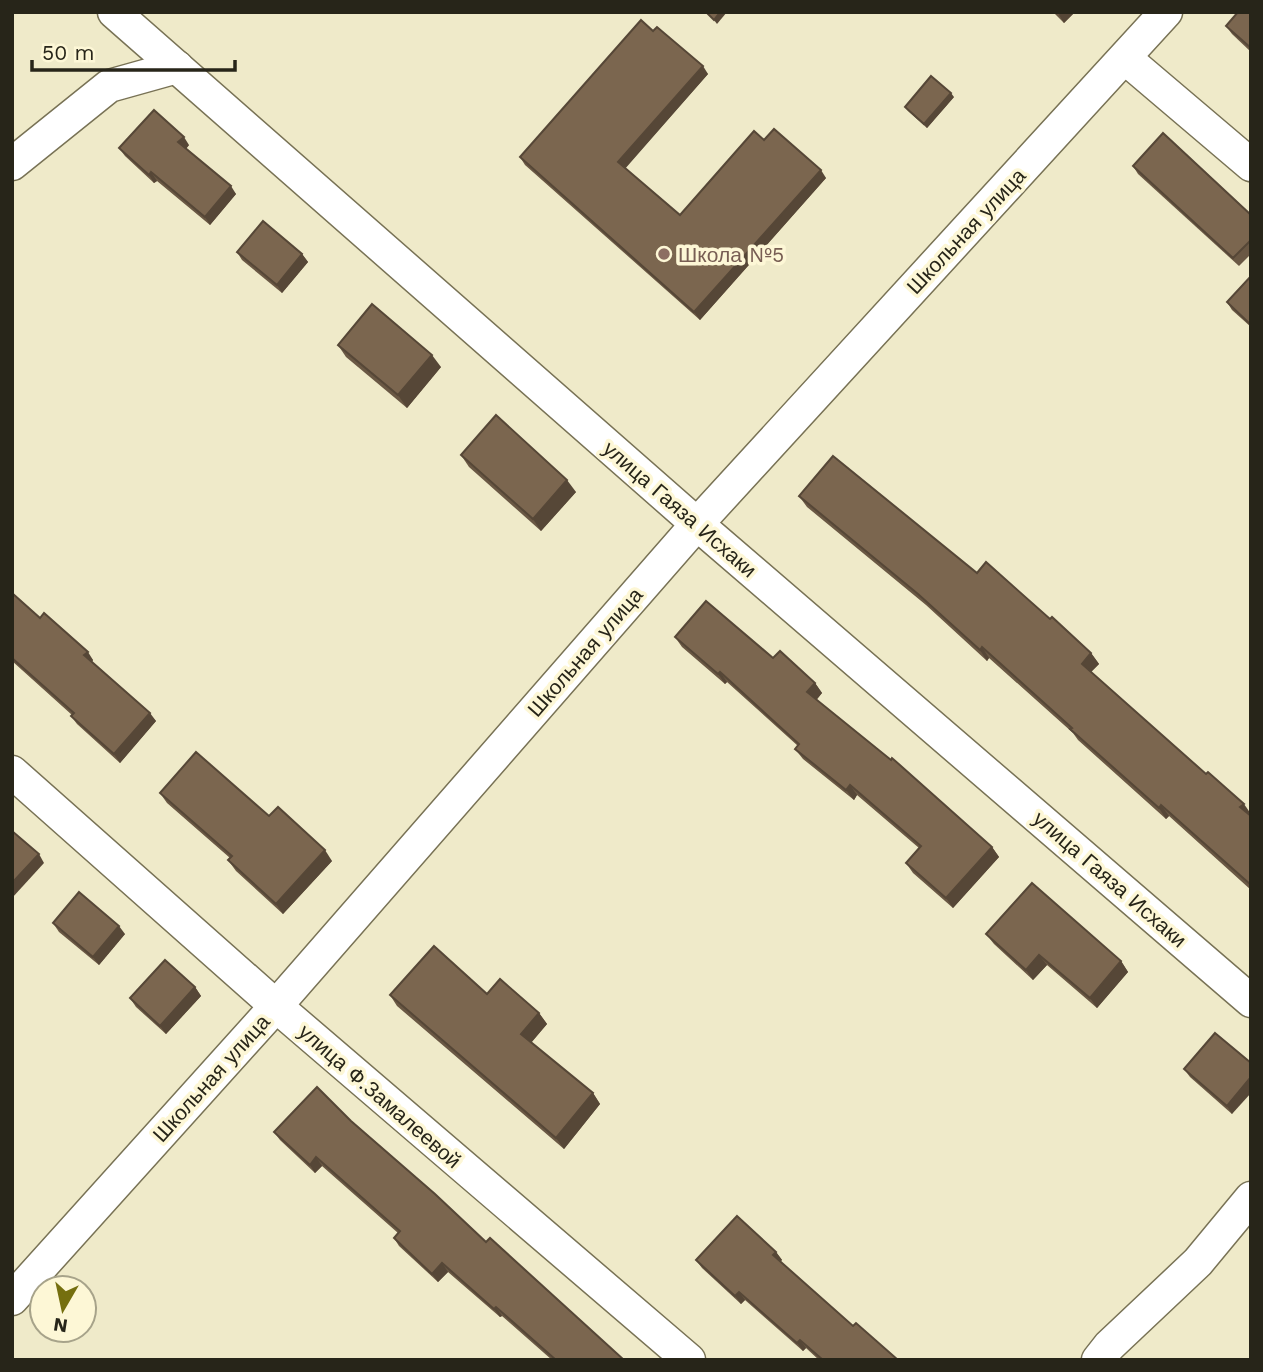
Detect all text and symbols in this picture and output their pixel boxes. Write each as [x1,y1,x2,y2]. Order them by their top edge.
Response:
scale bar [32,28,234,72]
text: 50 m [42,40,94,65]
street label: Школьная улица [901,163,1031,299]
place label: Школа №5 [678,242,784,267]
marker: Школа №5 [656,246,672,262]
street label: улица Гаяза Исхаки [598,436,762,582]
street label: Школьная улица [522,582,648,722]
street label: улица Гаяза Исхаки [1028,806,1192,952]
street label: Школьная улица [147,1009,275,1147]
street label: улица Ф.Замалеевой [294,1019,466,1173]
north arrow [28,1274,98,1344]
text: N [52,1313,69,1338]

